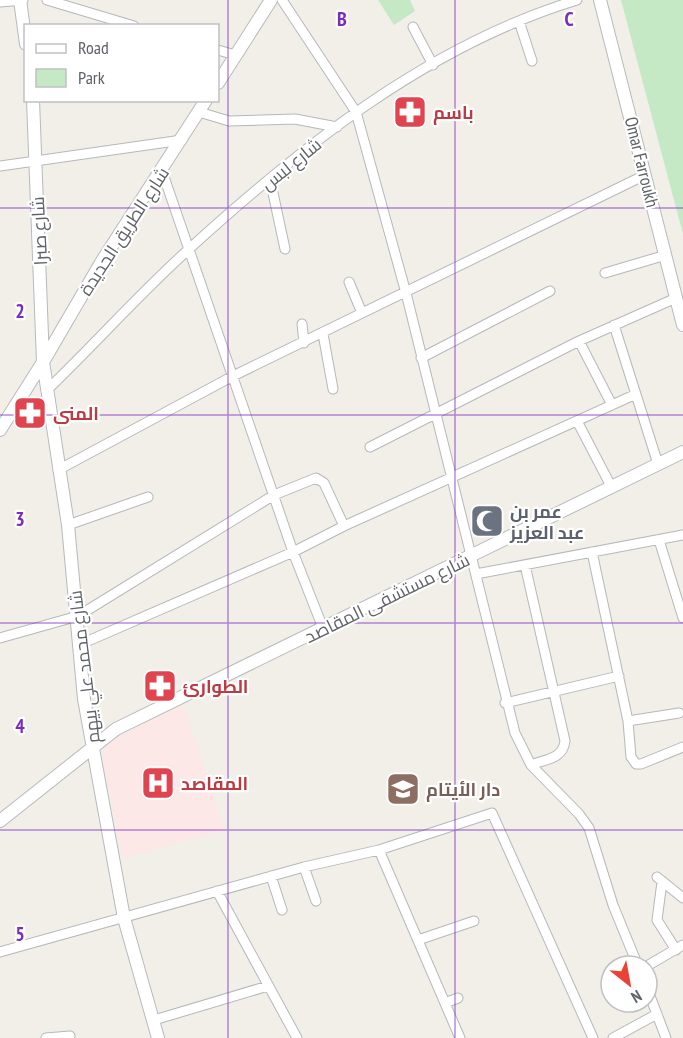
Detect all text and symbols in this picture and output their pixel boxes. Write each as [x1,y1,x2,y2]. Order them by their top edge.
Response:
text: B [337,6,347,32]
text: C [564,6,574,32]
legend [24,24,219,102]
text: Road [78,36,109,59]
text: Park [78,66,105,89]
pharmacy icon: باسم [392,94,428,130]
place label: باسم [433,101,474,125]
street label: Omar Farroukh [620,114,664,210]
street label: شارع لبس [256,133,327,196]
street label: شارع الطريق الجديدة [74,162,175,300]
street label: شارع صبرا [26,196,53,266]
text: 2 [15,298,25,324]
pharmacy icon: المنى [12,395,48,431]
place label: المنى [53,402,99,425]
place label: عمر بن عبد العزيز [509,500,584,544]
mosque icon: عمر بن عبد العزيز [469,503,505,539]
text: 3 [15,506,25,532]
street label: شارع مستشفى المقاصد [301,548,474,649]
street label: شارع محمد علي بيهم [63,589,108,745]
pharmacy icon: الطوارئ [142,668,178,704]
place label: الطوارئ [183,675,248,698]
text: 4 [15,713,25,739]
hospital icon: المقاصد [140,765,176,801]
school or university icon: دار الأيتام [385,771,421,807]
place label: المقاصد [181,772,248,795]
place label: دار الأيتام [426,778,500,802]
text: 5 [15,921,25,947]
north arrow [599,954,659,1014]
text: N [628,986,646,1008]

